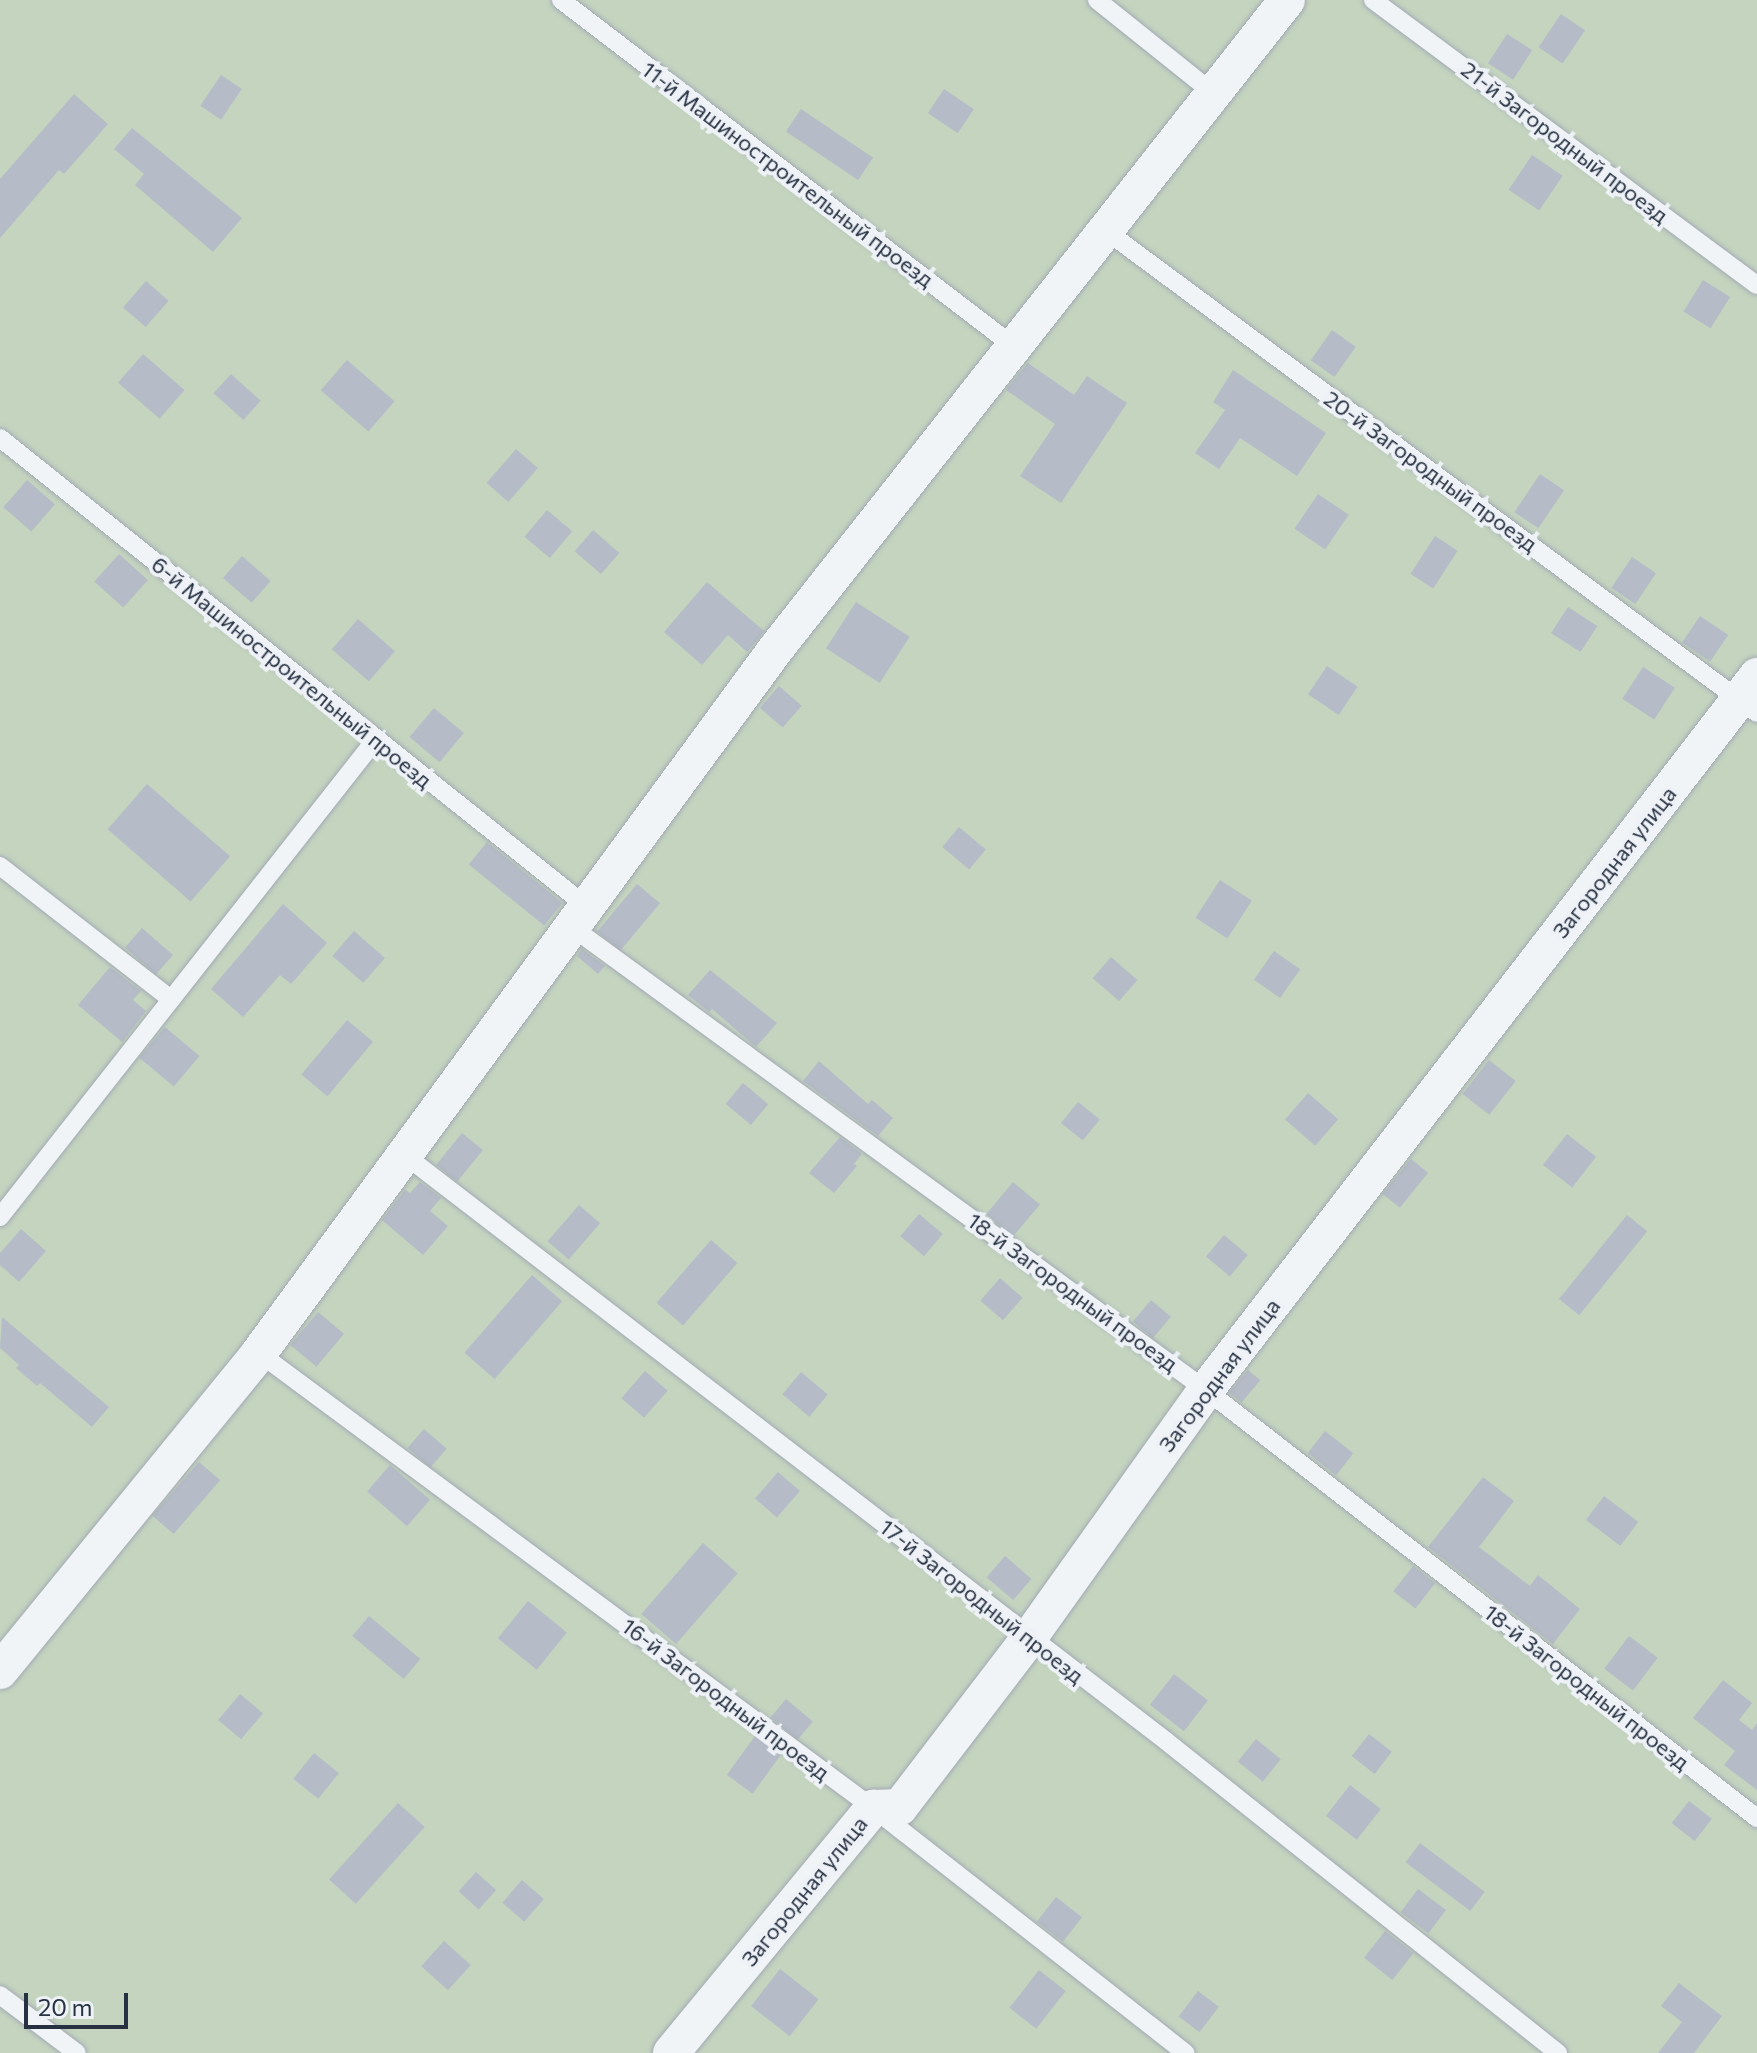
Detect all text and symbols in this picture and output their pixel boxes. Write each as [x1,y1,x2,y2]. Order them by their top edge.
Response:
street label: 11-й Машиностроительный проезд [637,56,939,292]
street label: 21-й Загородный проезд [1456,56,1674,228]
street label: 20-й Загородный проезд [1319,385,1543,557]
street label: 6-й Машиностроительный проезд [147,551,437,793]
street label: Загородная улица [1547,781,1681,943]
street label: 18-й Загородный проезд [963,1207,1183,1377]
street label: Загородная улица [1153,1293,1285,1457]
street label: 17-й Загородный проезд [875,1513,1089,1689]
street label: 18-й Загородный проезд [1479,1599,1695,1775]
street label: 16-й Загородный проезд [617,1612,835,1786]
street label: Загородная улица [735,1811,873,1971]
scale bar [28,1977,132,2027]
text: 20 m [38,1992,92,2021]

